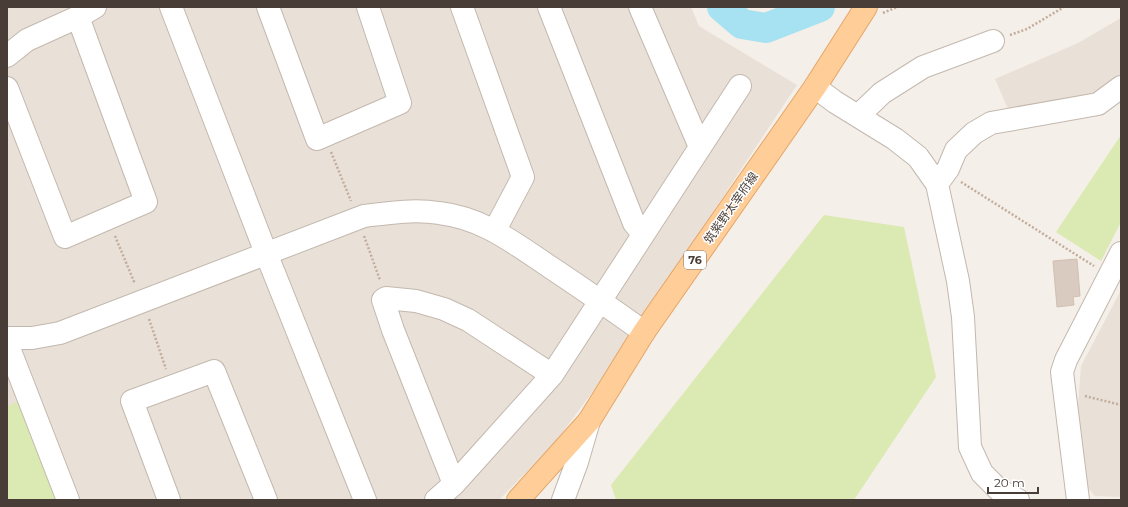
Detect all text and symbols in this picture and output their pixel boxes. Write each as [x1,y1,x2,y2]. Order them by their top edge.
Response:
street label: 筑紫野太宰府線 [700,169,761,246]
road number: 76 [684,251,706,269]
scale bar [988,469,1038,495]
text: 20 m [994,475,1025,490]

